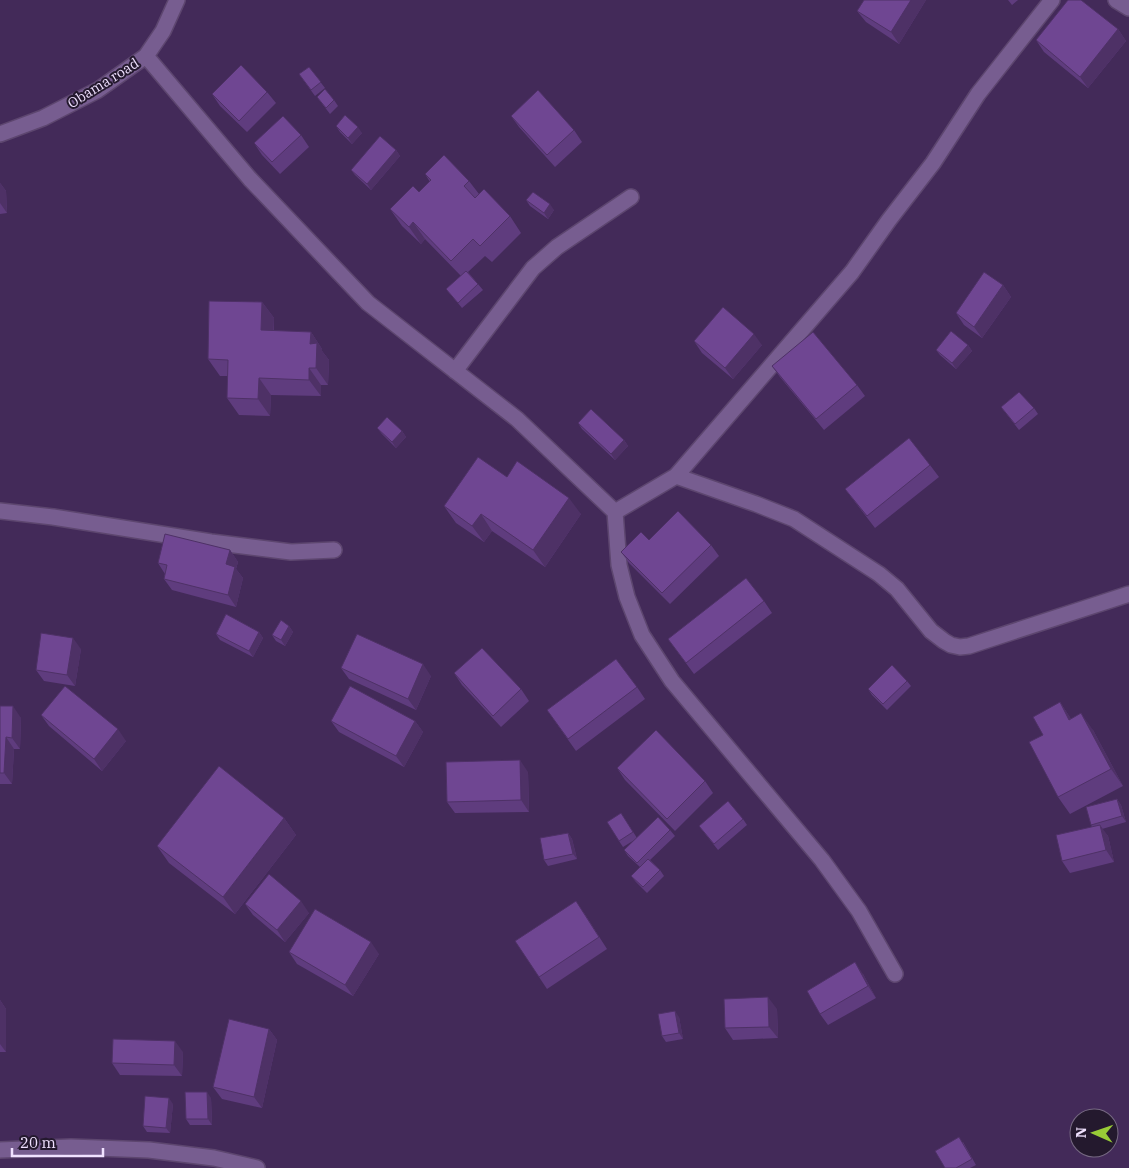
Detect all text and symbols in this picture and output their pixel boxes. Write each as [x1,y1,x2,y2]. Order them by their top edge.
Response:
street label: Obama road [64,54,142,112]
north arrow [1069,1108,1119,1158]
scale bar [12,1126,104,1158]
text: N [1072,1127,1090,1138]
text: 20 m [20,1133,56,1152]

